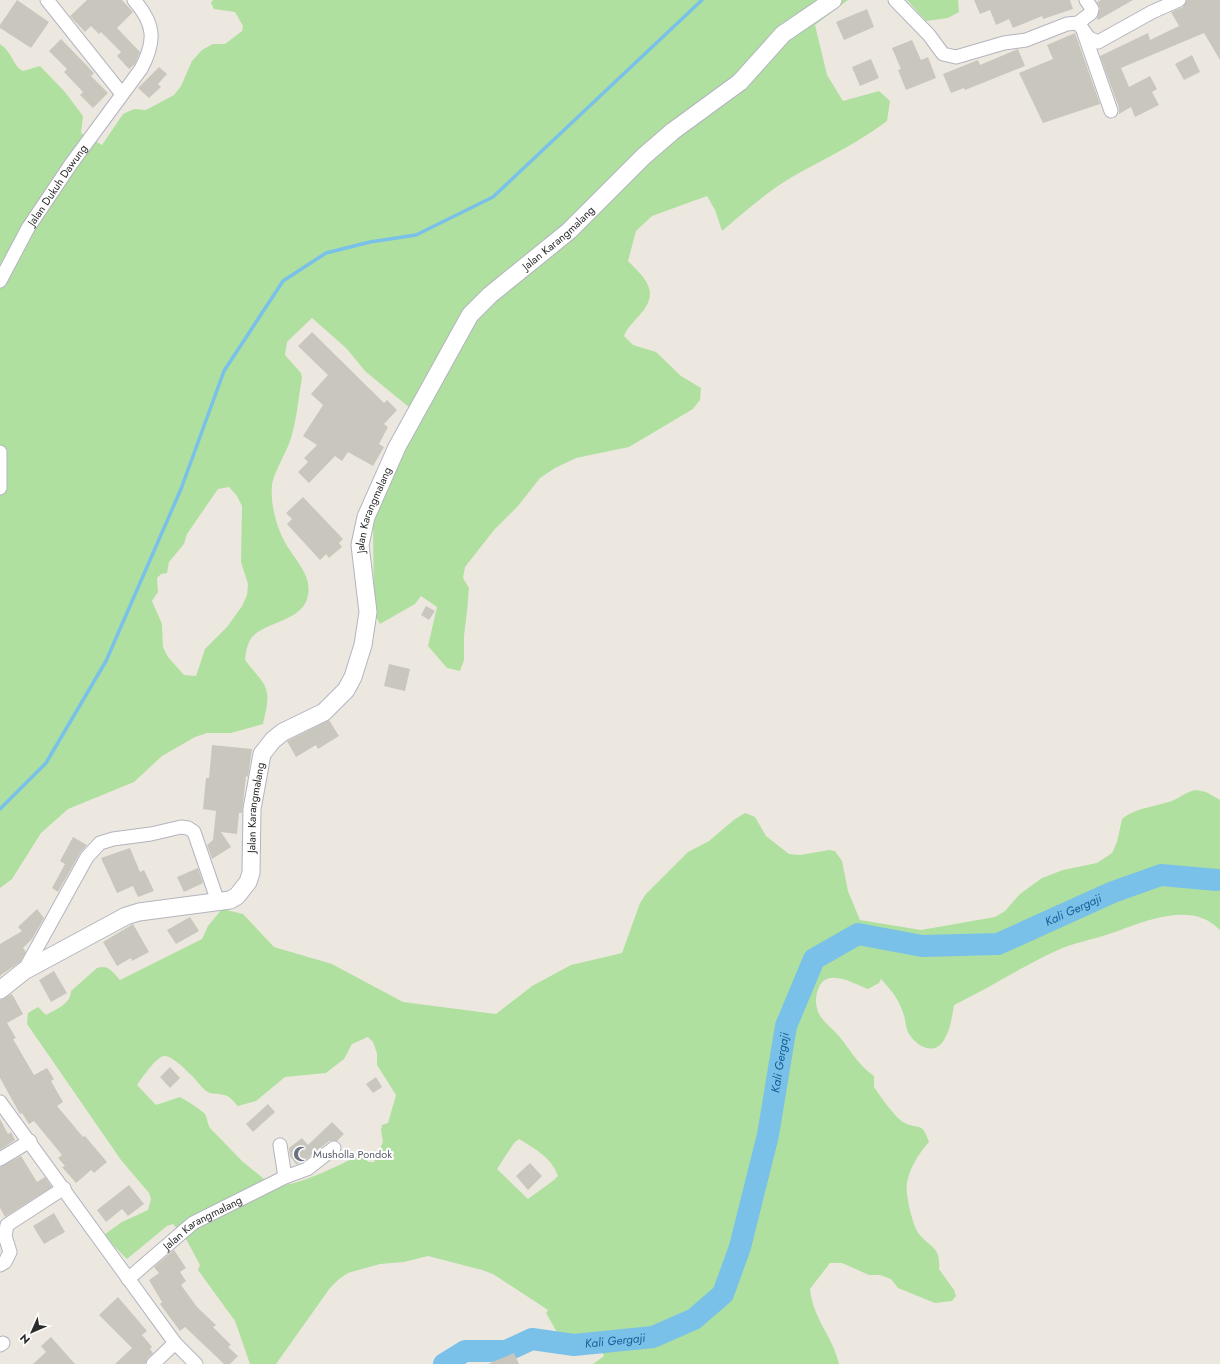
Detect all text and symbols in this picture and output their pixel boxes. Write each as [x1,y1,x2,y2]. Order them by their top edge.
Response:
street label: Jalan Dukuh Dawung [23,141,91,231]
street label: Jalan Karangmalang [517,202,598,275]
street label: Jalan Karangmalang [352,464,395,556]
street label: Jalan Karangmalang [243,761,268,855]
water label: Kali Gergaji [1042,889,1105,931]
water label: Kali Gergaji [766,1030,794,1094]
mosque icon: Musholla Pondok [292,1145,310,1163]
place label: Musholla Pondok [313,1146,392,1162]
street label: Jalan Karangmalang [158,1192,245,1255]
north arrow [12,1312,52,1352]
water label: Kali Gergaji [584,1329,647,1353]
text: N [16,1330,34,1348]

